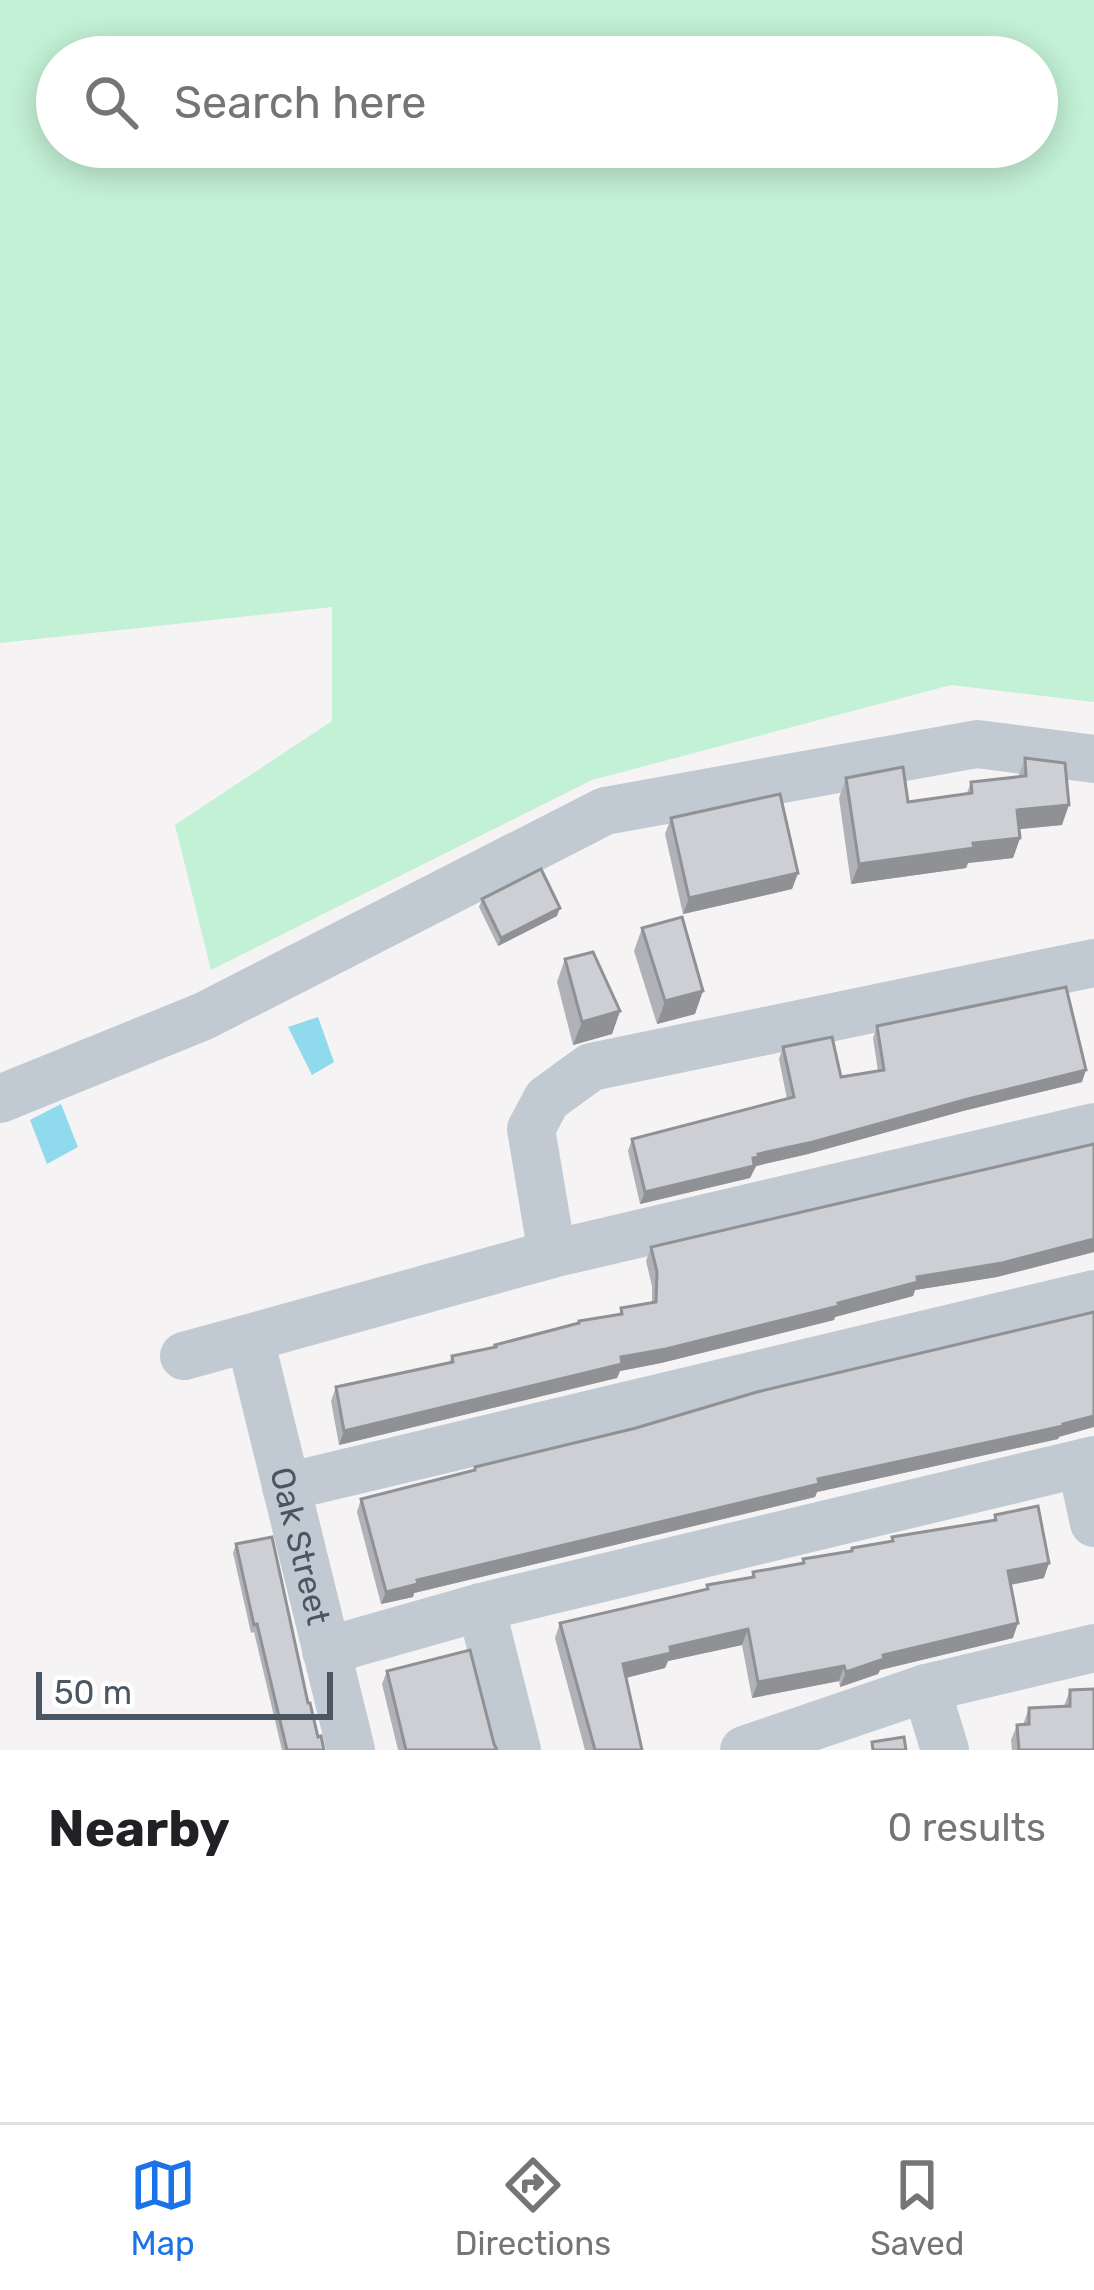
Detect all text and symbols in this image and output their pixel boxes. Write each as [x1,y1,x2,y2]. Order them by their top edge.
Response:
search box [36,36,1058,168]
icon: search [78,69,144,135]
text: Search here [174,76,426,129]
street label: Oak Street [263,1463,339,1629]
scale bar [36,1666,333,1719]
text: 50 m [54,1673,132,1712]
text: Nearby [48,1798,230,1859]
text: 0 results [887,1805,1046,1851]
tab: Map [130,2152,196,2263]
tab: Directions [455,2152,611,2263]
tab: Saved [870,2152,964,2263]

